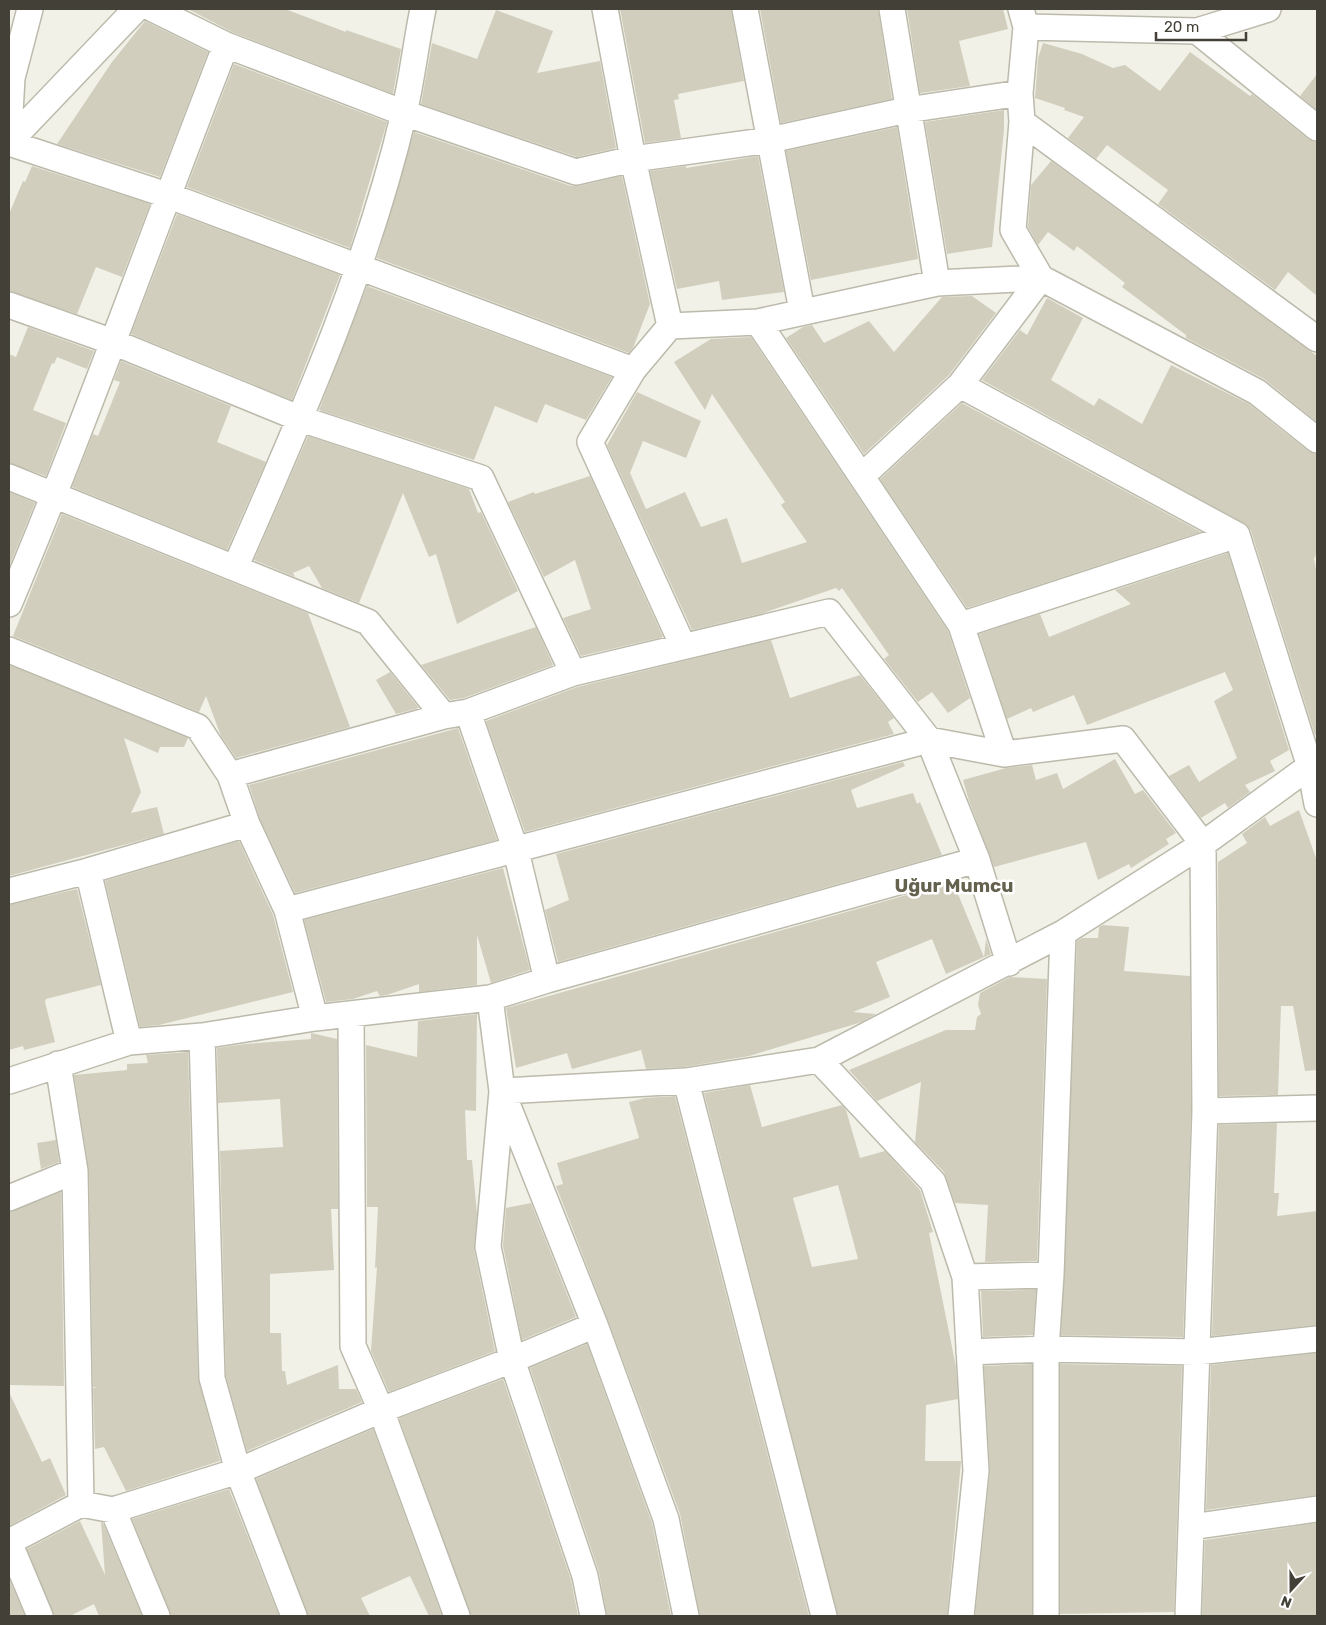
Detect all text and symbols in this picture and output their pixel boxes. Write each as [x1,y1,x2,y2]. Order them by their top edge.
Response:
scale bar [1156,10,1246,42]
text: 20 m [1164,18,1199,36]
district label: Uğur Mumcu [894,874,1014,897]
north arrow [1266,1565,1316,1615]
text: N [1279,1592,1294,1611]

